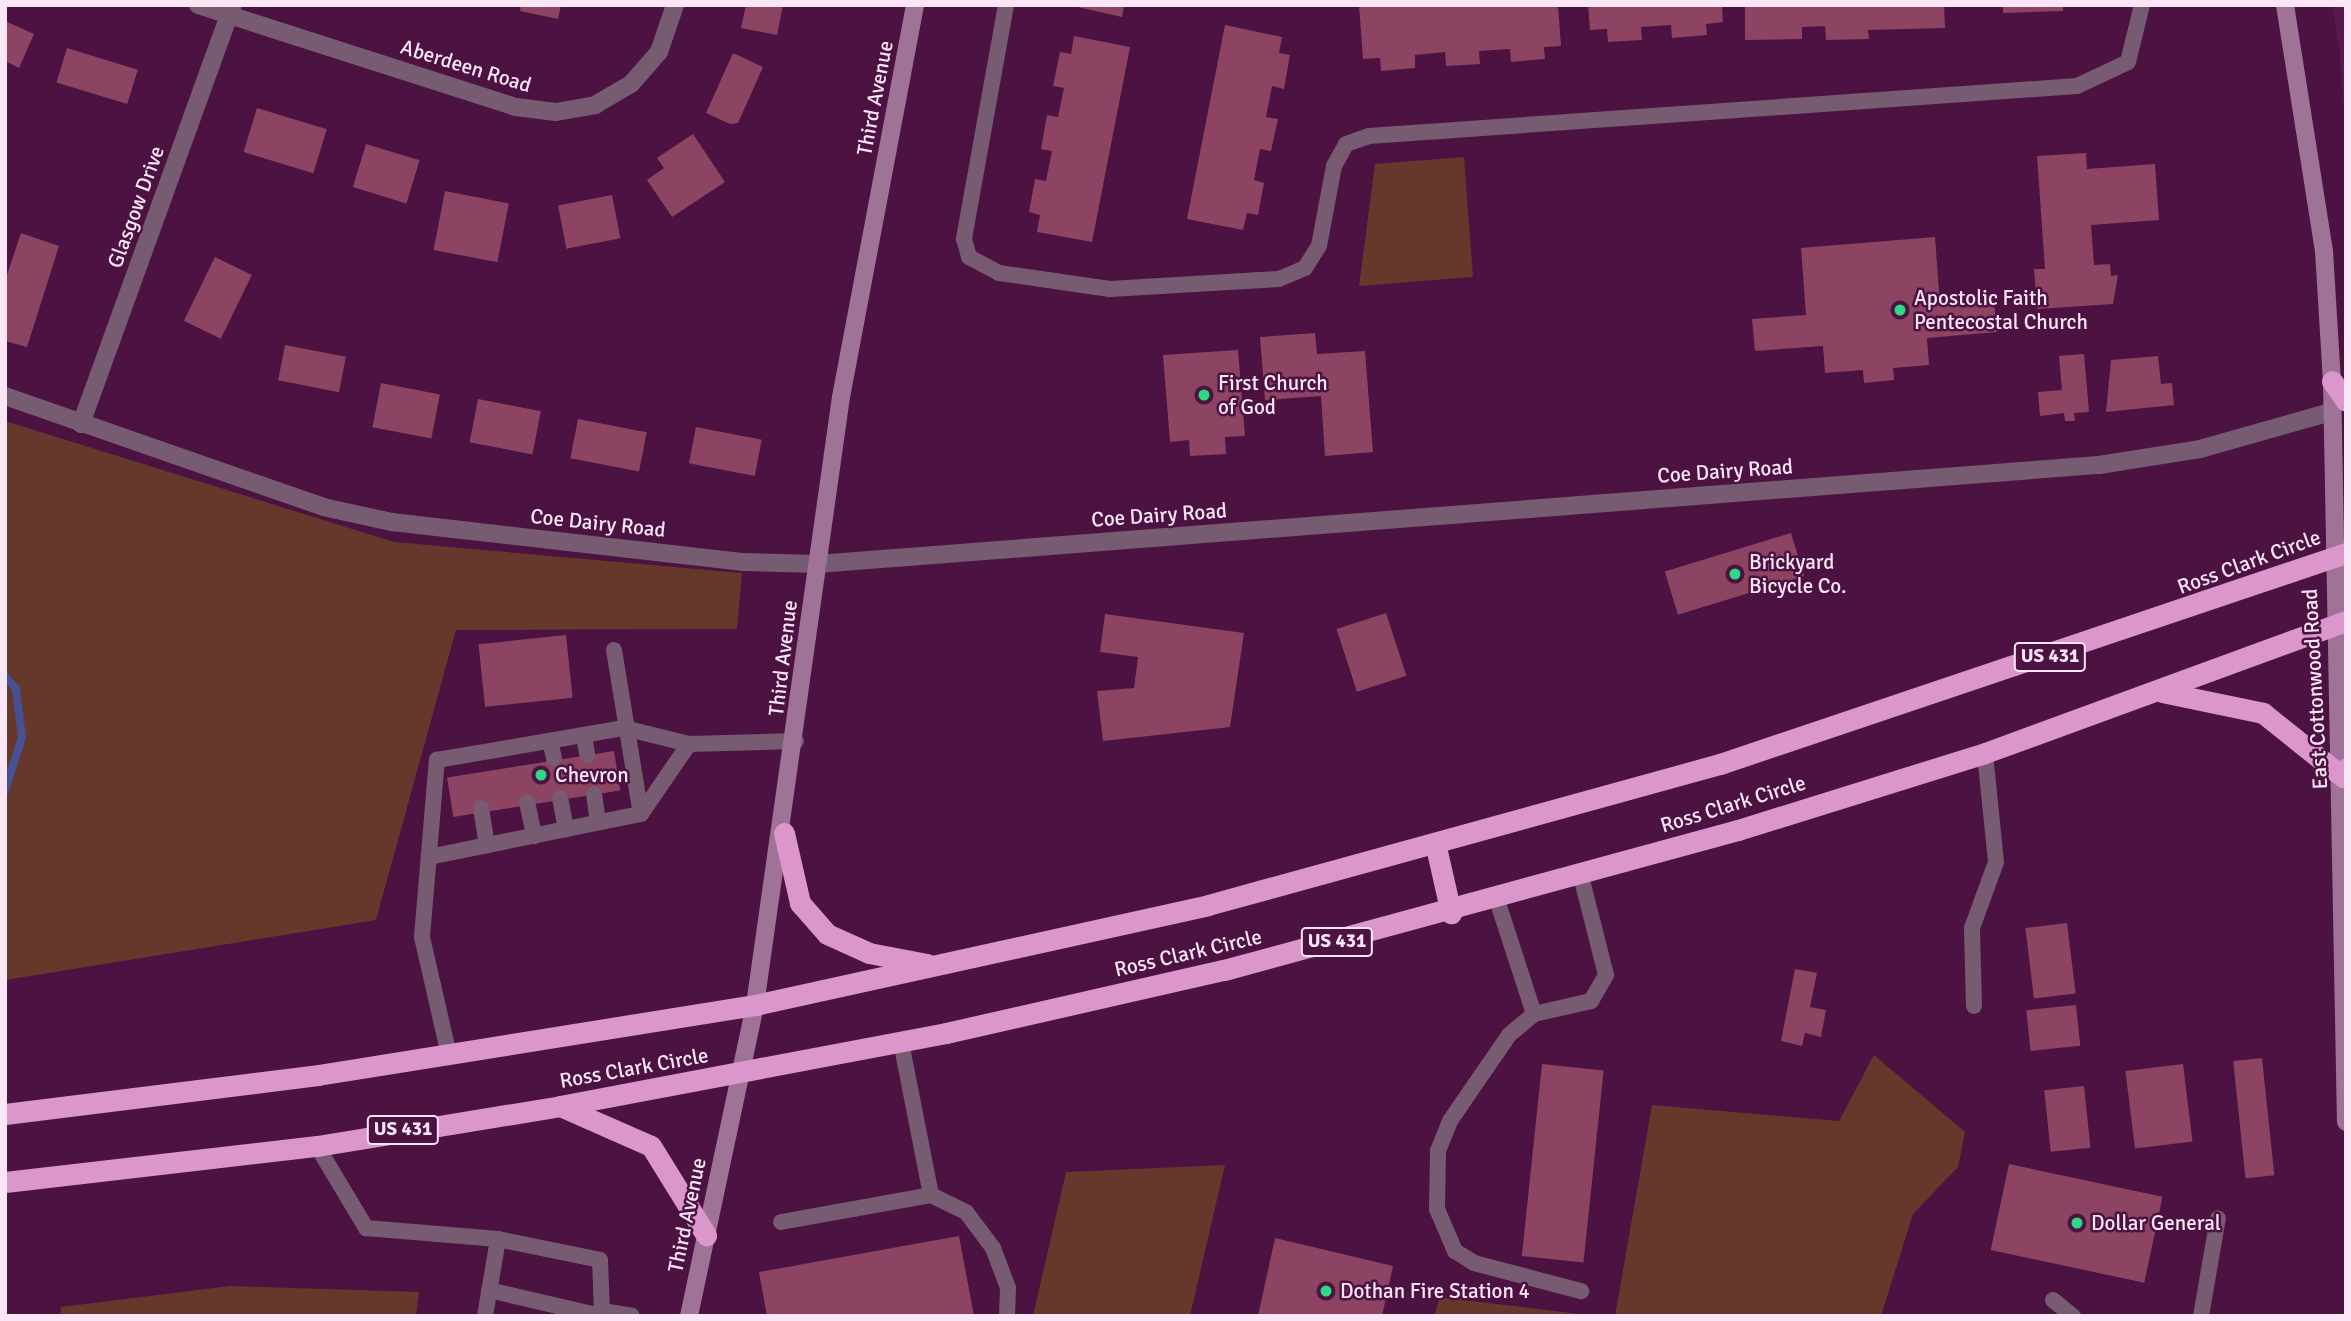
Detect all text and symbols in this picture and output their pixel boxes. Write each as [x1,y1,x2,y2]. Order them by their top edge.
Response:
street label: Aberdeen Road [398,34,534,98]
street label: Third Avenue [852,38,898,158]
street label: Glasgow Drive [102,143,170,271]
place label: Apostolic Faith Pentecostal Church [1914,285,2088,335]
marker: Apostolic Faith Pentecostal Church [1892,302,1908,318]
place label: First Church of God [1218,370,1328,420]
marker: First Church of God [1196,387,1212,403]
street label: Coe Dairy Road [1656,454,1794,488]
street label: Coe Dairy Road [1090,498,1228,532]
street label: Coe Dairy Road [529,503,667,543]
street label: Ross Clark Circle [2174,524,2324,600]
place label: Brickyard Bicycle Co. [1749,549,1847,599]
marker: Brickyard Bicycle Co. [1727,566,1743,582]
street label: East Cottonwood Road [2297,588,2333,790]
street label: Third Avenue [763,599,803,717]
road number: US 431 [2013,642,2087,672]
place label: Chevron [555,762,629,788]
marker: Chevron [533,767,549,783]
street label: Ross Clark Circle [1657,770,1809,838]
street label: Ross Clark Circle [1112,924,1264,982]
road number: US 431 [1300,926,1374,958]
street label: Ross Clark Circle [558,1043,710,1093]
road number: US 431 [366,1114,440,1146]
street label: Third Avenue [663,1155,711,1275]
place label: Dollar General [2091,1210,2221,1236]
marker: Dollar General [2069,1215,2085,1231]
place label: Dothan Fire Station 4 [1340,1278,1530,1304]
marker: Dothan Fire Station 4 [1318,1283,1334,1299]

